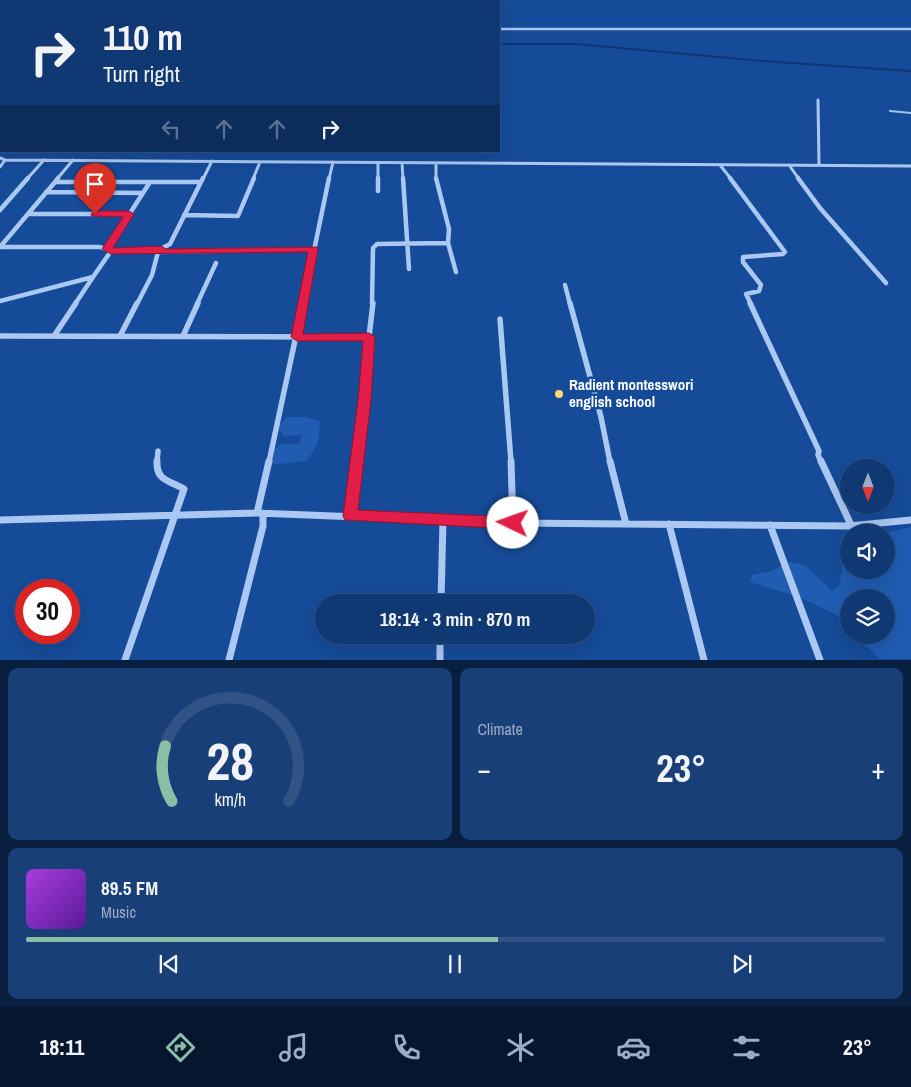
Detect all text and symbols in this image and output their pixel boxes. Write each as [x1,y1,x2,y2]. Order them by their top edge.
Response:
text: 110 m [103,14,183,61]
icon: right [20,20,85,85]
text: Turn right [103,59,180,89]
icon: left [157,115,185,143]
icon: ahead [210,115,238,143]
icon: ahead [263,115,291,143]
icon: right [316,115,344,143]
pin [74,163,116,214]
icon: arrive [81,170,109,198]
place label: Radient montesswori english school [569,374,693,412]
marker: Radient montesswori english school [553,388,565,400]
north arrow [840,459,895,514]
map controls [840,459,895,644]
position arrow [486,496,538,548]
button: sound [840,524,895,579]
speed limit sign: 30 [15,579,80,644]
button: layers [840,589,895,644]
text: 18:14 · 3 min · 870 m [380,606,530,632]
text: Climate [478,718,523,740]
text: 28 [206,726,253,796]
text: 23° [656,743,706,794]
text: − [478,750,491,788]
text: + [872,750,885,788]
text: km/h [214,788,246,812]
text: 89.5 FM [101,875,158,901]
text: Music [101,901,136,923]
icon: previous [155,950,183,978]
icon: pause [441,950,469,978]
icon: next [728,950,756,978]
icon: directions [163,1030,198,1065]
icon: music [276,1030,311,1065]
icon: phone [389,1030,424,1065]
icon: climate [503,1030,538,1065]
icon: car [616,1030,651,1065]
icon: filters [729,1030,764,1065]
text: 18:11 [39,1032,84,1062]
text: 23° [843,1032,872,1062]

